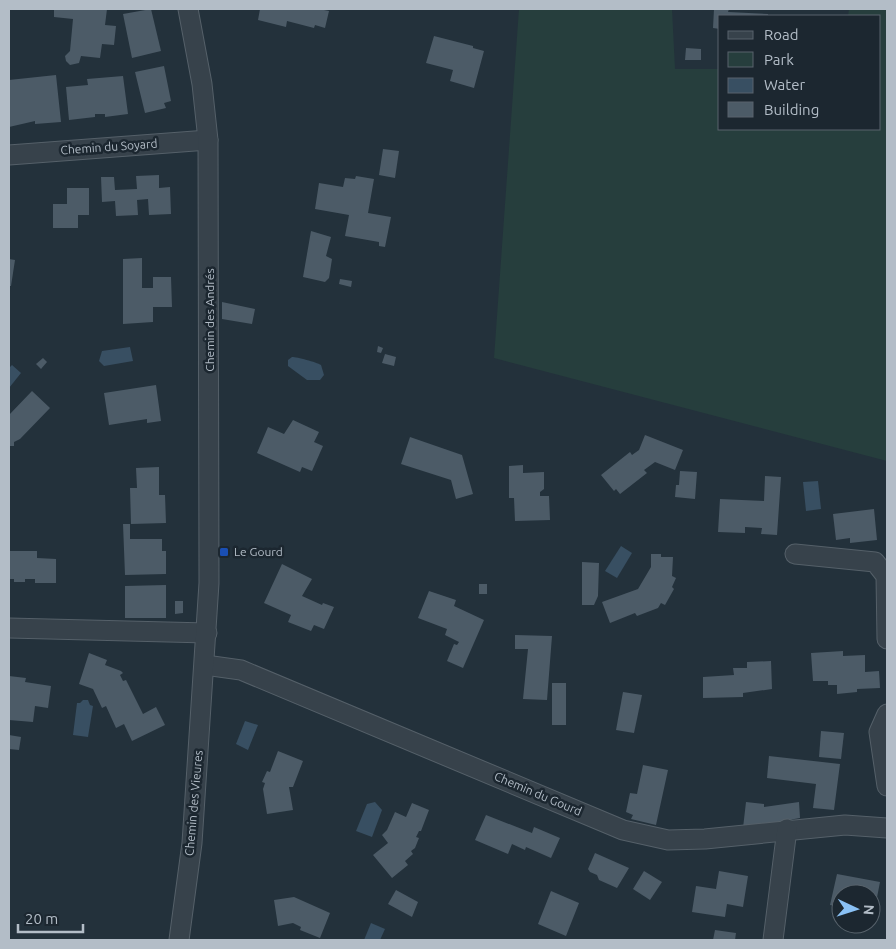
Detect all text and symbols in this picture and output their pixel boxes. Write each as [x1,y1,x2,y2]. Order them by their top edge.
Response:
legend [718,15,881,130]
text: Road [764,26,799,43]
text: Park [764,51,794,68]
text: Water [764,76,805,93]
text: Building [764,101,819,118]
street label: Chemin du Soyard [60,137,158,156]
street label: Chemin des Andrés [203,268,216,372]
place label: Le Gourd [234,545,283,558]
marker: Le Gourd [218,546,230,558]
street label: Chemin des Vieures [182,750,205,856]
street label: Chemin du Gourd [493,769,584,818]
north arrow [831,884,881,934]
scale bar [18,902,82,934]
text: N [861,904,877,916]
text: 20 m [25,910,58,927]

